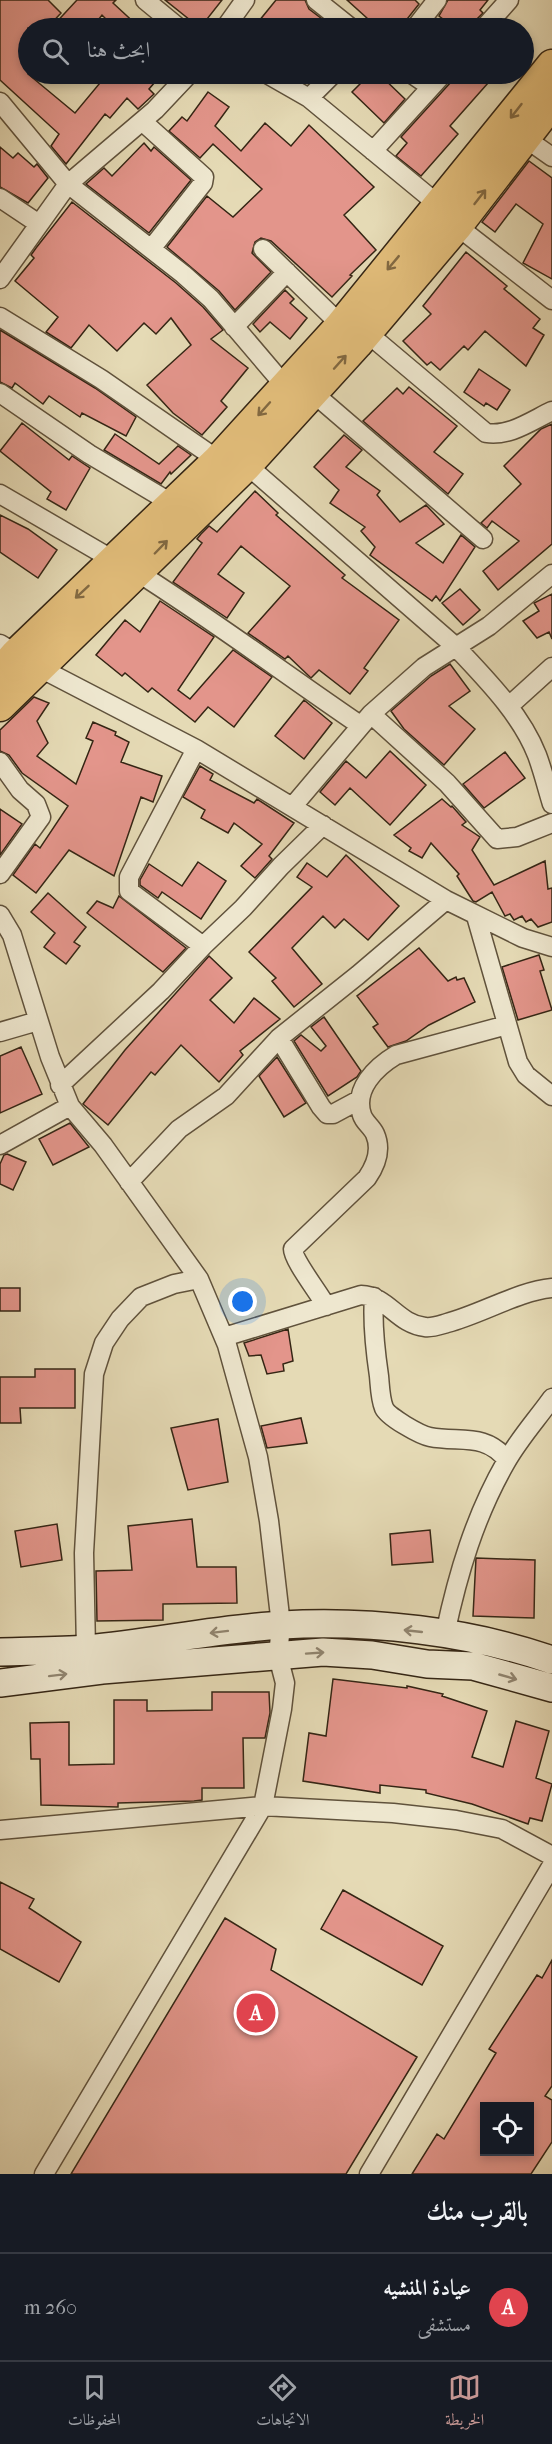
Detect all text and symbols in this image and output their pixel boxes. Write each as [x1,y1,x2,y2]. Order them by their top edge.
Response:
search box [18,18,534,84]
icon: search [39,35,72,68]
text: ابحث هنا [87,37,150,63]
one-way arrow [509,103,522,119]
one-way arrow [473,189,486,205]
one-way arrow [387,254,400,270]
one-way arrow [333,355,347,370]
one-way arrow [257,401,271,416]
one-way arrow [154,540,168,555]
one-way arrow [75,584,90,599]
your location [228,1287,257,1316]
one-way arrow [404,1625,423,1636]
one-way arrow [209,1627,229,1638]
one-way arrow [304,1647,324,1658]
one-way arrow [48,1669,67,1680]
one-way arrow [498,1672,517,1683]
pin: A [236,1990,276,2036]
map controls [480,2102,534,2156]
button: locate [480,2102,534,2156]
text: بالقرب منك [426,2196,528,2227]
text: عيادة المنشيه [383,2275,471,2301]
text: 260 m [24,2296,77,2319]
text: A [502,2296,515,2319]
text: مستشفى [418,2313,471,2336]
tab: المحفوظات [68,2371,121,2435]
tab: الاتجاهات [256,2371,310,2435]
tab: الخريطة [445,2371,484,2435]

